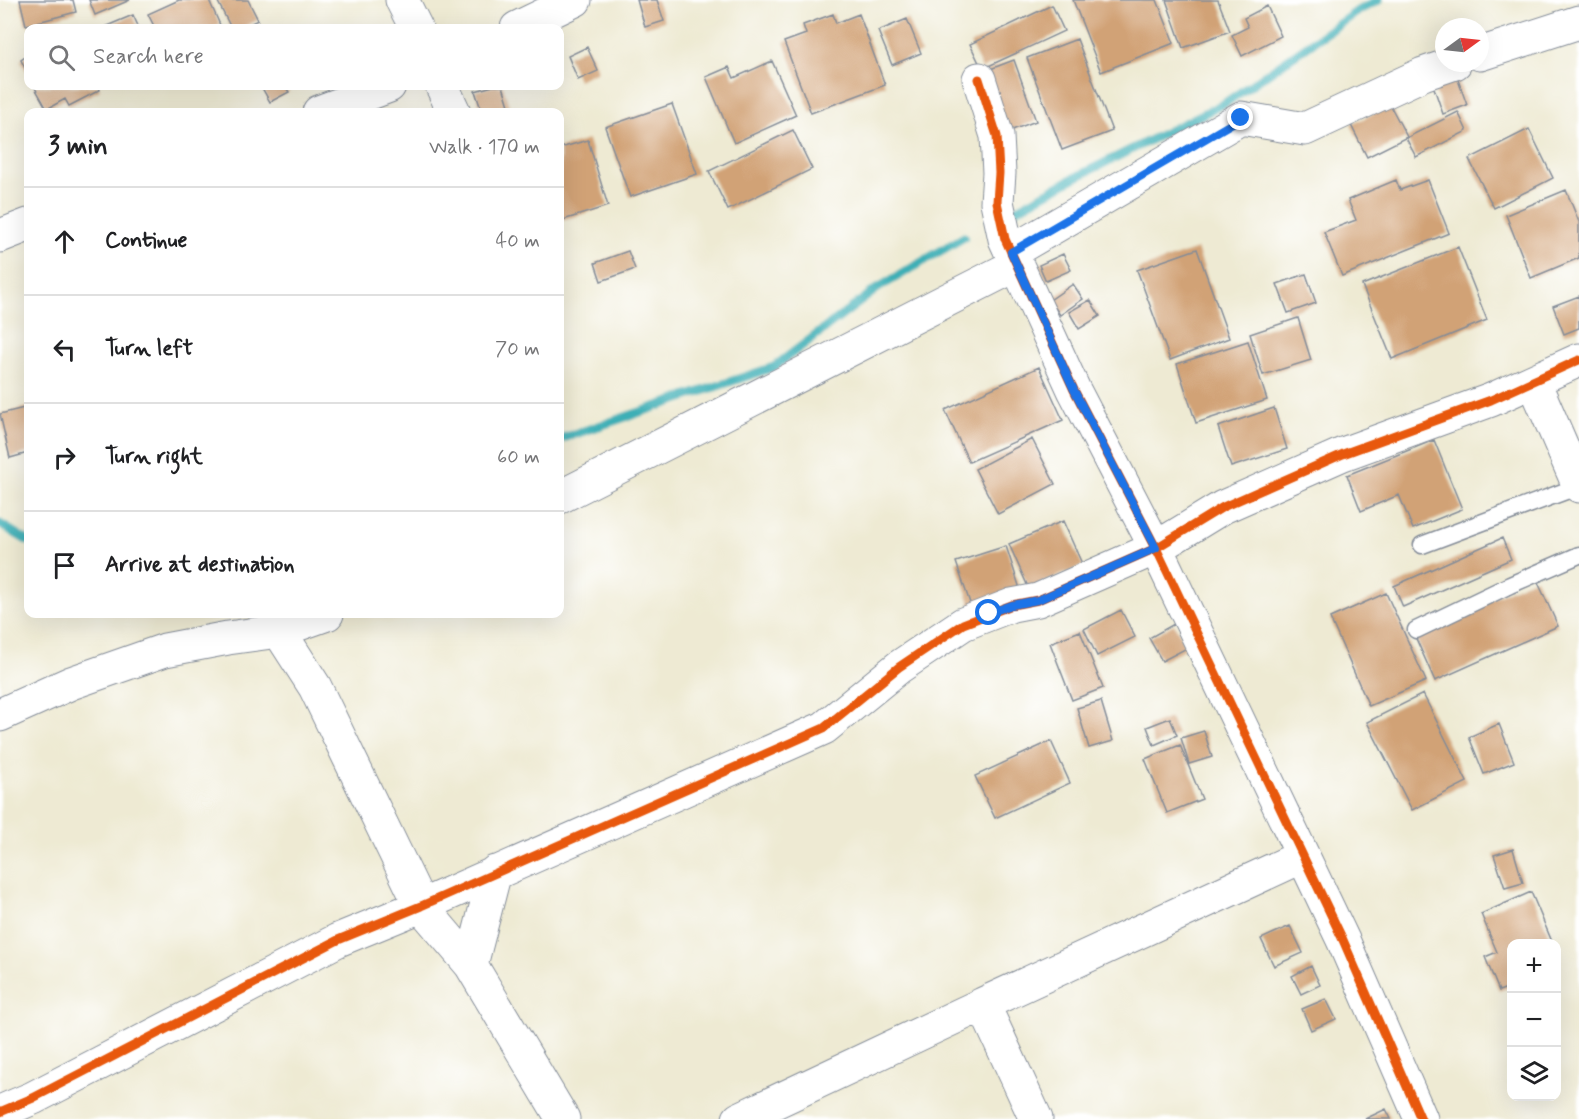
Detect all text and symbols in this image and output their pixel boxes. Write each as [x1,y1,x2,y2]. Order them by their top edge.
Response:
north arrow [1435,18,1489,72]
search box [24,24,564,90]
icon: search [45,41,78,74]
text: Search here [93,43,204,71]
route end [1227,104,1253,130]
text: 3 min [48,130,108,164]
text: Walk · 170 m [429,134,540,161]
icon: ahead [48,225,81,258]
text: Continue [105,227,187,255]
text: 40 m [496,228,540,255]
icon: left [48,333,81,366]
text: Turn left [105,335,193,363]
text: 70 m [495,336,540,363]
icon: right [48,441,81,474]
text: Turn right [105,443,203,471]
text: 60 m [497,444,540,471]
icon: arrive [48,549,81,582]
text: Arrive at destination [105,551,295,579]
route start [975,599,1001,625]
map controls [1507,939,1561,1101]
button: + [1507,939,1561,993]
button: − [1507,993,1561,1047]
button: layers [1507,1047,1561,1101]

